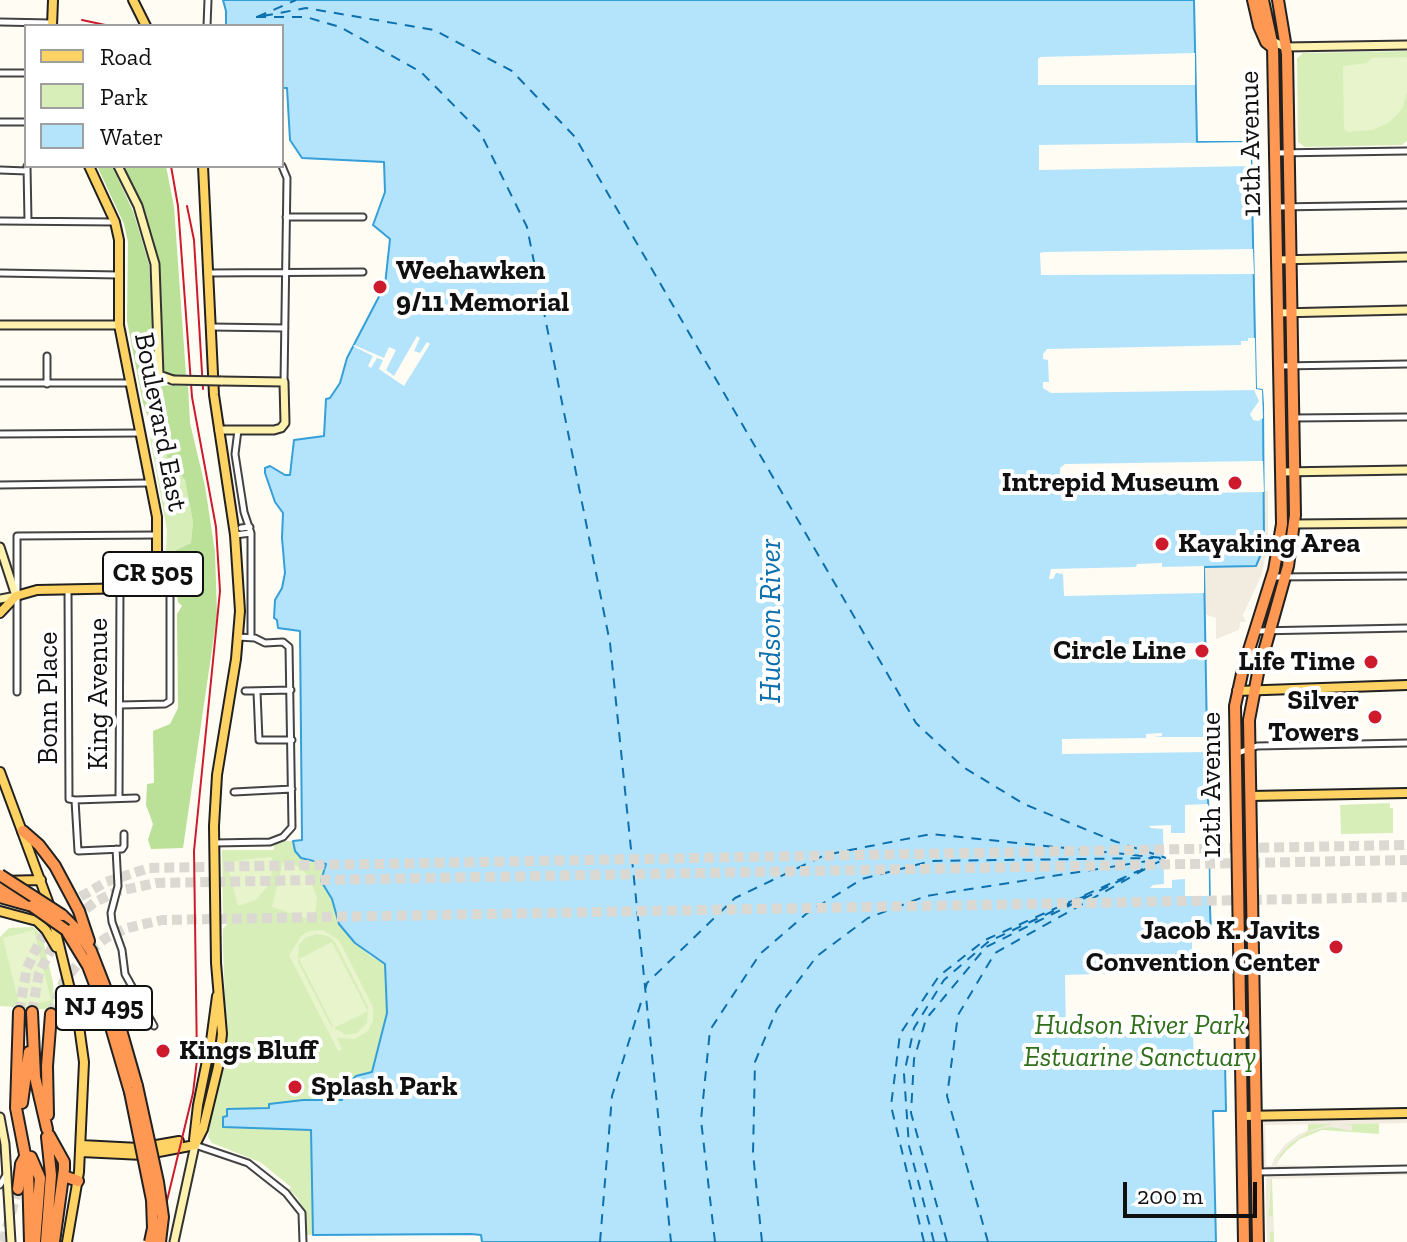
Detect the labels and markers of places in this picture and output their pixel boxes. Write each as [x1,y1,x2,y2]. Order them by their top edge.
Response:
place label: Weehawken 9/11 Memorial [396,254,569,320]
marker: Weehawken 9/11 Memorial [371,278,389,296]
place label: Intrepid Museum [1002,466,1219,500]
marker: Intrepid Museum [1226,474,1244,492]
place label: Kayaking Area [1178,527,1360,561]
marker: Kayaking Area [1153,535,1171,553]
place label: Circle Line [1053,634,1186,668]
marker: Circle Line [1193,642,1211,660]
place label: Life Time [1238,645,1355,679]
marker: Life Time [1362,653,1380,671]
place label: Silver Towers [1268,684,1359,750]
marker: Silver Towers [1366,708,1384,726]
place label: Jacob K. Javits Convention Center [1086,914,1320,980]
marker: Jacob K. Javits Convention Center [1327,938,1345,956]
place label: Kings Bluff [179,1034,317,1068]
marker: Kings Bluff [154,1042,172,1060]
place label: Splash Park [311,1070,457,1104]
marker: Splash Park [286,1078,304,1096]

